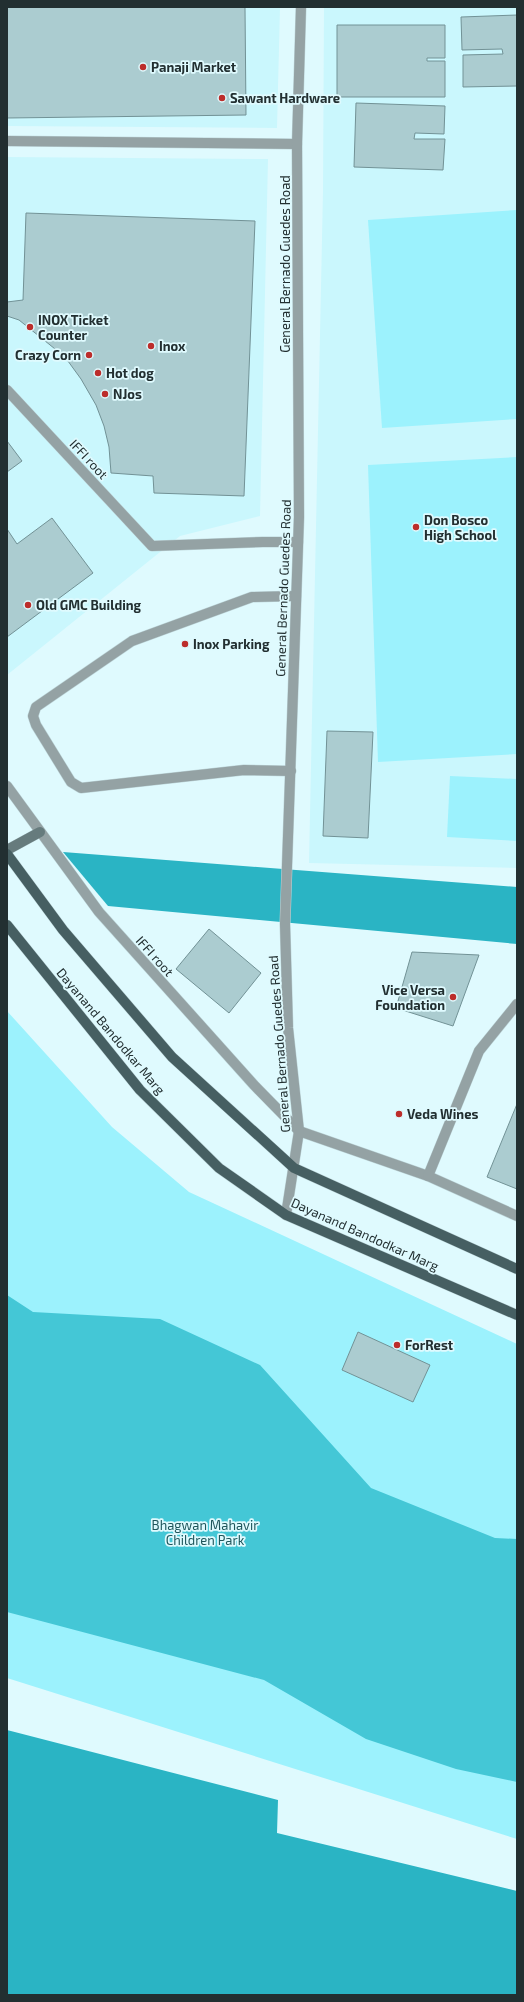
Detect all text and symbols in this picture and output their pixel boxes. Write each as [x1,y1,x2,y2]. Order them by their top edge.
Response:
place label: Panaji Market [151,59,237,75]
marker: Panaji Market [138,62,148,72]
place label: Sawant Hardware [230,90,340,106]
marker: Sawant Hardware [217,93,227,103]
street label: General Bernado Guedes Road [277,175,293,353]
place label: INOX Ticket Counter [38,312,109,343]
marker: INOX Ticket Counter [25,322,35,332]
place label: Inox [159,338,186,354]
marker: Inox [146,341,156,351]
place label: Crazy Corn [15,347,81,363]
marker: Crazy Corn [84,350,94,360]
place label: Hot dog [106,365,154,381]
marker: Hot dog [93,368,103,378]
place label: NJos [113,386,142,402]
marker: NJos [100,389,110,399]
street label: IFFI root [67,436,111,482]
street label: General Bernado Guedes Road [272,499,294,677]
place label: Don Bosco High School [424,512,497,543]
marker: Don Bosco High School [411,522,421,532]
place label: Old GMC Building [36,597,142,613]
marker: Old GMC Building [23,600,33,610]
place label: Inox Parking [193,636,270,652]
marker: Inox Parking [180,639,190,649]
street label: IFFI root [133,933,177,979]
street label: General Bernado Guedes Road [265,955,293,1133]
street label: Dayanand Bandodkar Marg [53,965,169,1097]
place label: Vice Versa Foundation [375,982,445,1013]
marker: Vice Versa Foundation [448,992,458,1002]
place label: Veda Wines [407,1106,478,1122]
marker: Veda Wines [394,1109,404,1119]
street label: Dayanand Bandodkar Marg [289,1194,441,1274]
place label: ForRest [405,1337,454,1353]
marker: ForRest [392,1340,402,1350]
park label: Bhagwan Mahavir Children Park [152,1517,258,1548]

